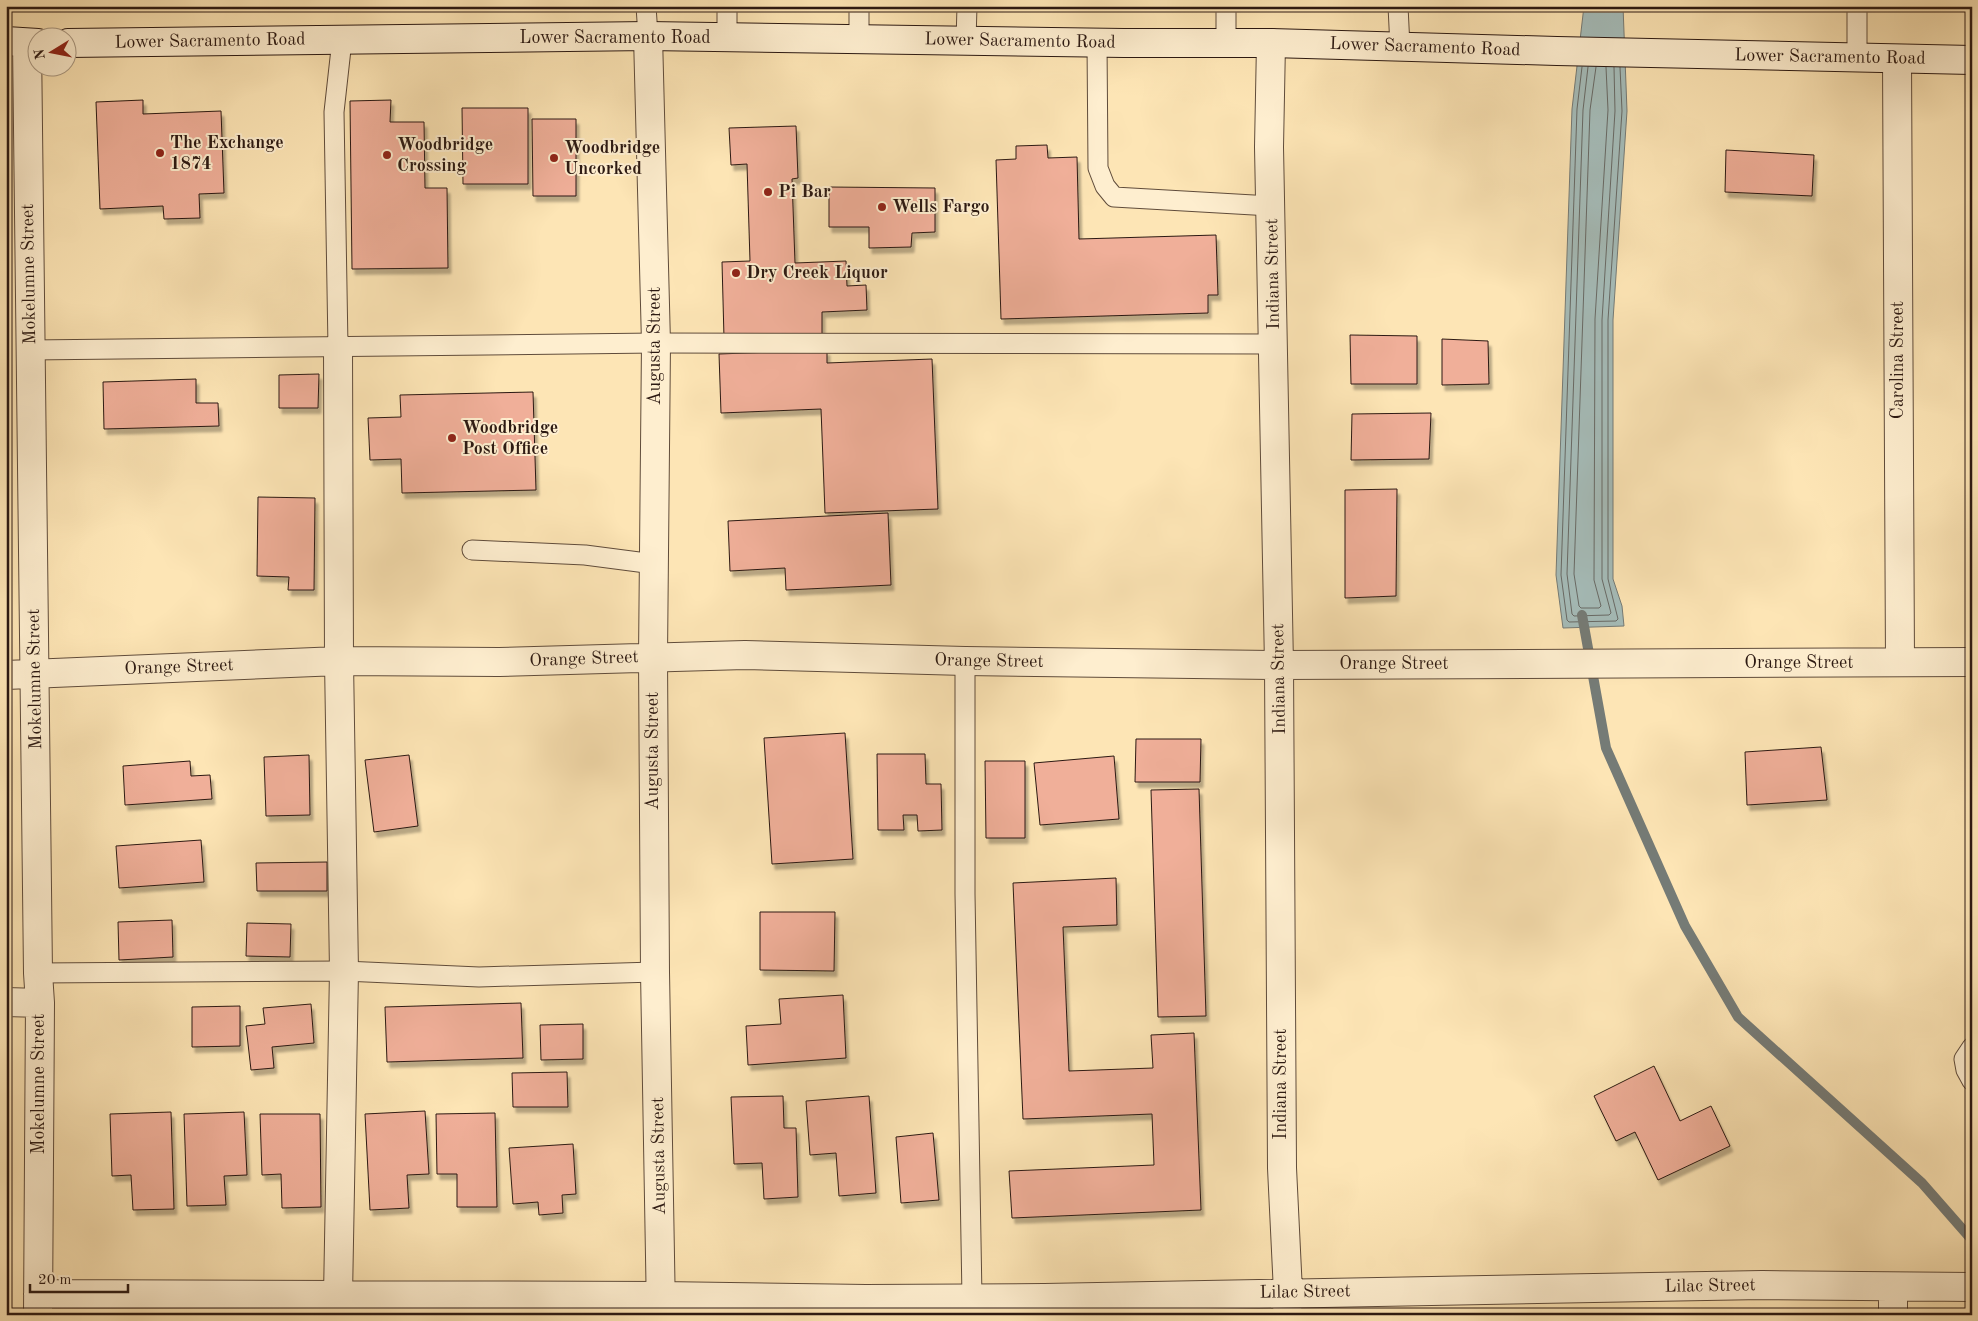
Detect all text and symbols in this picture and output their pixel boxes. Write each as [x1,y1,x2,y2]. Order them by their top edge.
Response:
north arrow [28,28,78,78]
street label: Lower Sacramento Road [519,29,711,47]
street label: Lower Sacramento Road [114,30,306,52]
street label: Lower Sacramento Road [924,30,1116,52]
street label: Lower Sacramento Road [1329,35,1521,59]
street label: Lower Sacramento Road [1734,46,1926,68]
text: N [32,47,48,61]
place label: The Exchange 1874 [170,134,284,173]
place label: Woodbridge Crossing [397,136,493,175]
place label: Woodbridge Uncorked [564,139,660,178]
marker: The Exchange 1874 [154,147,166,159]
marker: Woodbridge Crossing [381,149,393,161]
marker: Woodbridge Uncorked [548,152,560,164]
place label: Pi Bar [778,183,831,201]
marker: Pi Bar [762,186,774,198]
place label: Wells Fargo [892,198,990,216]
marker: Wells Fargo [876,201,888,213]
street label: Mokelumne Street [19,203,39,345]
street label: Indiana Street [1263,218,1283,330]
place label: Dry Creek Liquor [746,264,888,282]
marker: Dry Creek Liquor [730,267,742,279]
street label: Augusta Street [646,287,664,405]
street label: Carolina Street [1889,301,1907,419]
place label: Woodbridge Post Office [462,419,558,458]
marker: Woodbridge Post Office [446,432,458,444]
street label: Mokelumne Street [25,608,45,750]
street label: Indiana Street [1269,623,1289,735]
street label: Orange Street [529,648,639,670]
street label: Orange Street [934,651,1044,671]
street label: Orange Street [1744,654,1854,672]
street label: Orange Street [1339,655,1449,673]
street label: Orange Street [124,656,234,678]
street label: Augusta Street [644,692,662,810]
street label: Mokelumne Street [30,1013,48,1155]
street label: Indiana Street [1272,1028,1290,1140]
street label: Augusta Street [649,1097,669,1215]
scale bar [30,1261,128,1293]
text: 20 m [38,1273,72,1288]
street label: Lilac Street [1664,1276,1756,1296]
street label: Lilac Street [1259,1282,1351,1302]

